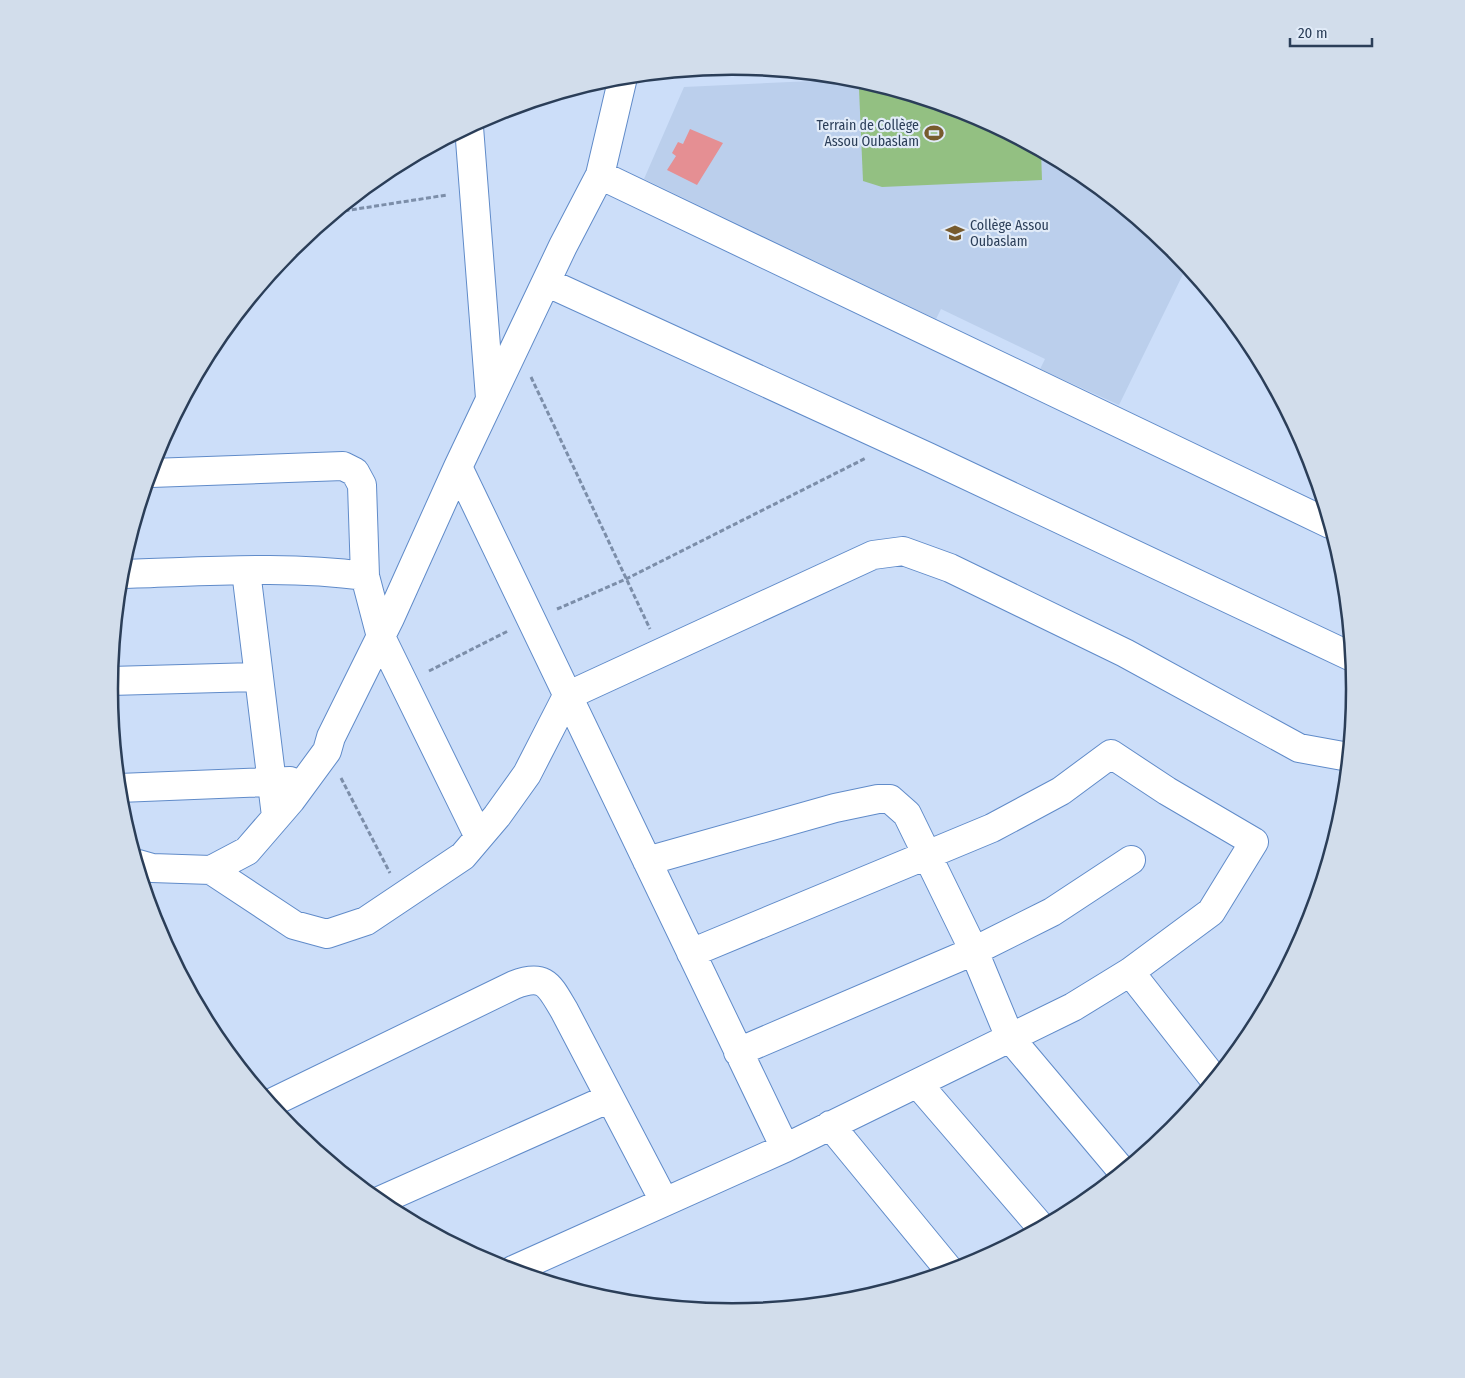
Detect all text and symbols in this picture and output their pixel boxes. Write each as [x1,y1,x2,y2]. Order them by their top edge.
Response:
scale bar [1290,15,1372,47]
text: 20 m [1298,24,1328,42]
place label: Terrain de Collège Assou Oubaslam [817,117,919,150]
sports icon: Terrain de Collège Assou Oubaslam [923,122,945,144]
place label: Collège Assou Oubaslam [970,217,1049,250]
school or university icon: Collège Assou Oubaslam [944,222,966,244]

